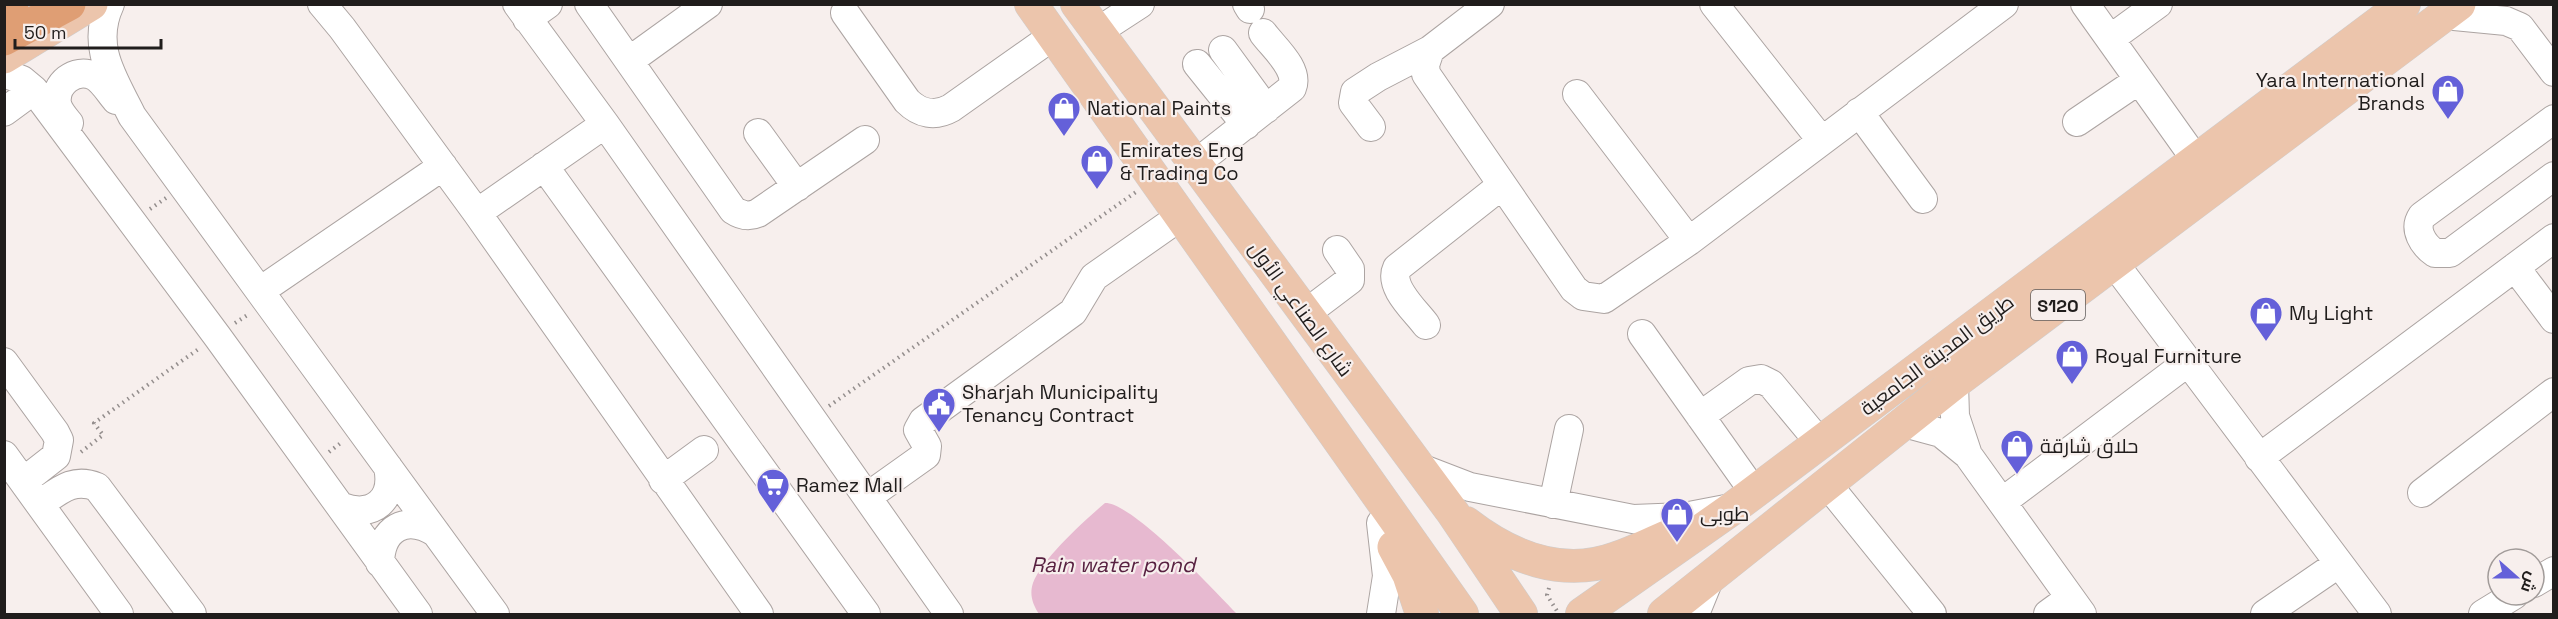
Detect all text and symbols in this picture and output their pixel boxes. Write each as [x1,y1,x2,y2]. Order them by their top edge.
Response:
scale bar [15,12,160,50]
text: 50 m [24,21,66,44]
place label: Yara International Brands [2256,67,2425,116]
shop icon: Yara International Brands [2430,73,2466,120]
shop icon: National Paints [1046,90,1082,137]
place label: National Paints [1087,95,1231,121]
place label: Emirates Eng & Trading Co [1120,137,1244,186]
shop icon: Emirates Eng & Trading Co [1079,143,1115,190]
street label: شارع الصناعي الأول [1241,236,1359,383]
street label: طريق المدينة الجامعية [1855,289,2019,421]
road number: S120 [2031,290,2085,320]
shop icon: My Light [2248,295,2284,342]
place label: My Light [2289,300,2374,326]
shop icon: Royal Furniture [2054,338,2090,385]
place label: Royal Furniture [2095,343,2242,369]
place label: Sharjah Municipality Tenancy Contract [962,379,1159,428]
public building icon: Sharjah Municipality Tenancy Contract [921,386,957,433]
shop icon: حلاق شارقة [1999,428,2035,475]
place label: حلاق شارقة [2040,433,2138,459]
supermarket icon: Ramez Mall [755,467,791,514]
place label: Ramez Mall [796,472,903,498]
shop icon: طوبى [1659,496,1695,543]
place label: طوبى [1700,501,1749,527]
north arrow [2486,547,2546,607]
water label: Rain water pond [1031,551,1198,578]
text: ش [2516,569,2543,596]

